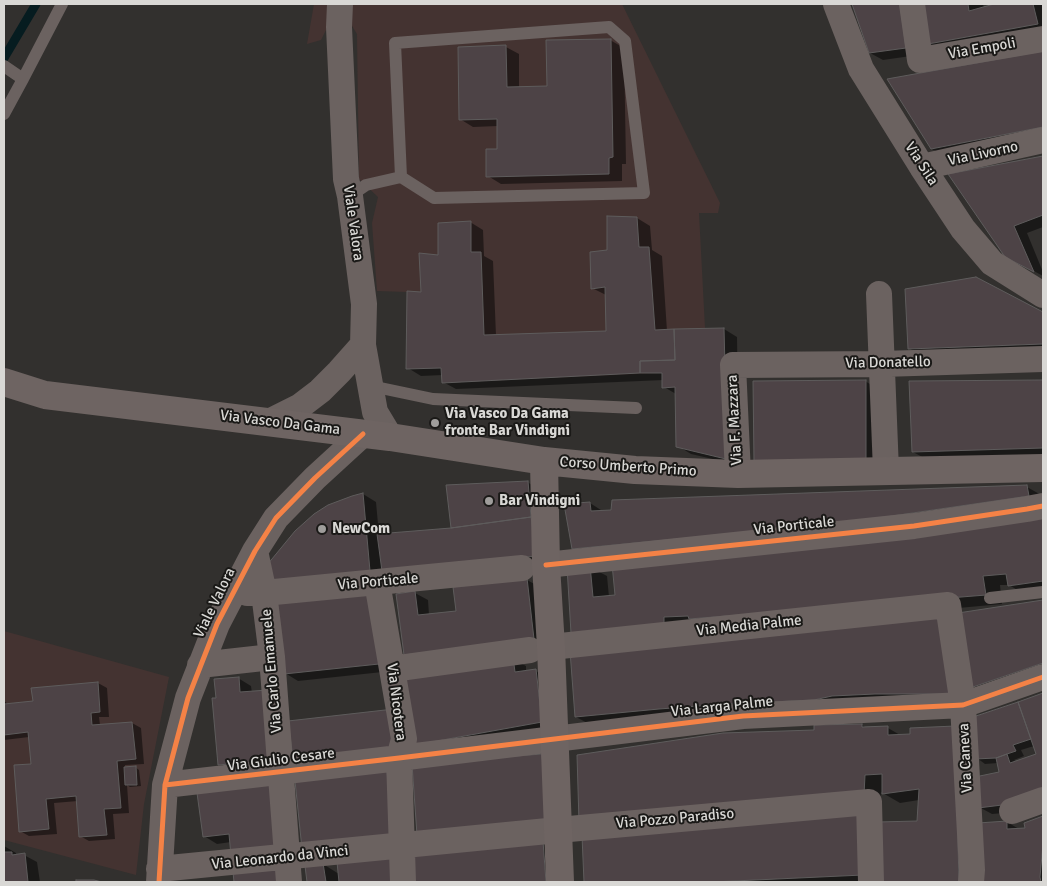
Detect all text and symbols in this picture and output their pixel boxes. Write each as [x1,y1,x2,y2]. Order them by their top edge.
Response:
street label: Via Empoli [947,34,1017,64]
street label: Via Livorno [946,138,1020,170]
street label: Via Sila [900,139,942,189]
street label: Viale Valora [339,184,367,262]
street label: Via Donatello [845,353,931,373]
street label: Via F. Mazzara [724,374,746,466]
place label: Via Vasco Da Gama fronte Bar Vindigni [445,405,570,440]
street label: Via Vasco Da Gama [219,407,341,439]
marker: Via Vasco Da Gama fronte Bar Vindigni [429,417,441,429]
street label: Corso Umberto Primo [559,453,697,481]
place label: Bar Vindigni [499,492,580,510]
marker: Bar Vindigni [483,495,495,507]
street label: Via Porticale [753,513,835,539]
place label: NewCom [332,520,390,538]
marker: NewCom [316,523,328,535]
street label: Viale Valora [190,565,240,641]
street label: Via Porticale [337,569,419,595]
street label: Via Carlo Emanuele [258,608,286,734]
street label: Via Media Palme [695,612,803,640]
street label: Via Nicotera [382,662,410,742]
street label: Via Larga Palme [670,693,774,721]
street label: Via Caneva [955,723,977,793]
street label: Via Giulio Cesare [226,744,336,776]
street label: Via Pozzo Paradiso [615,805,735,833]
street label: Via Leonardo da Vinci [211,842,349,874]

